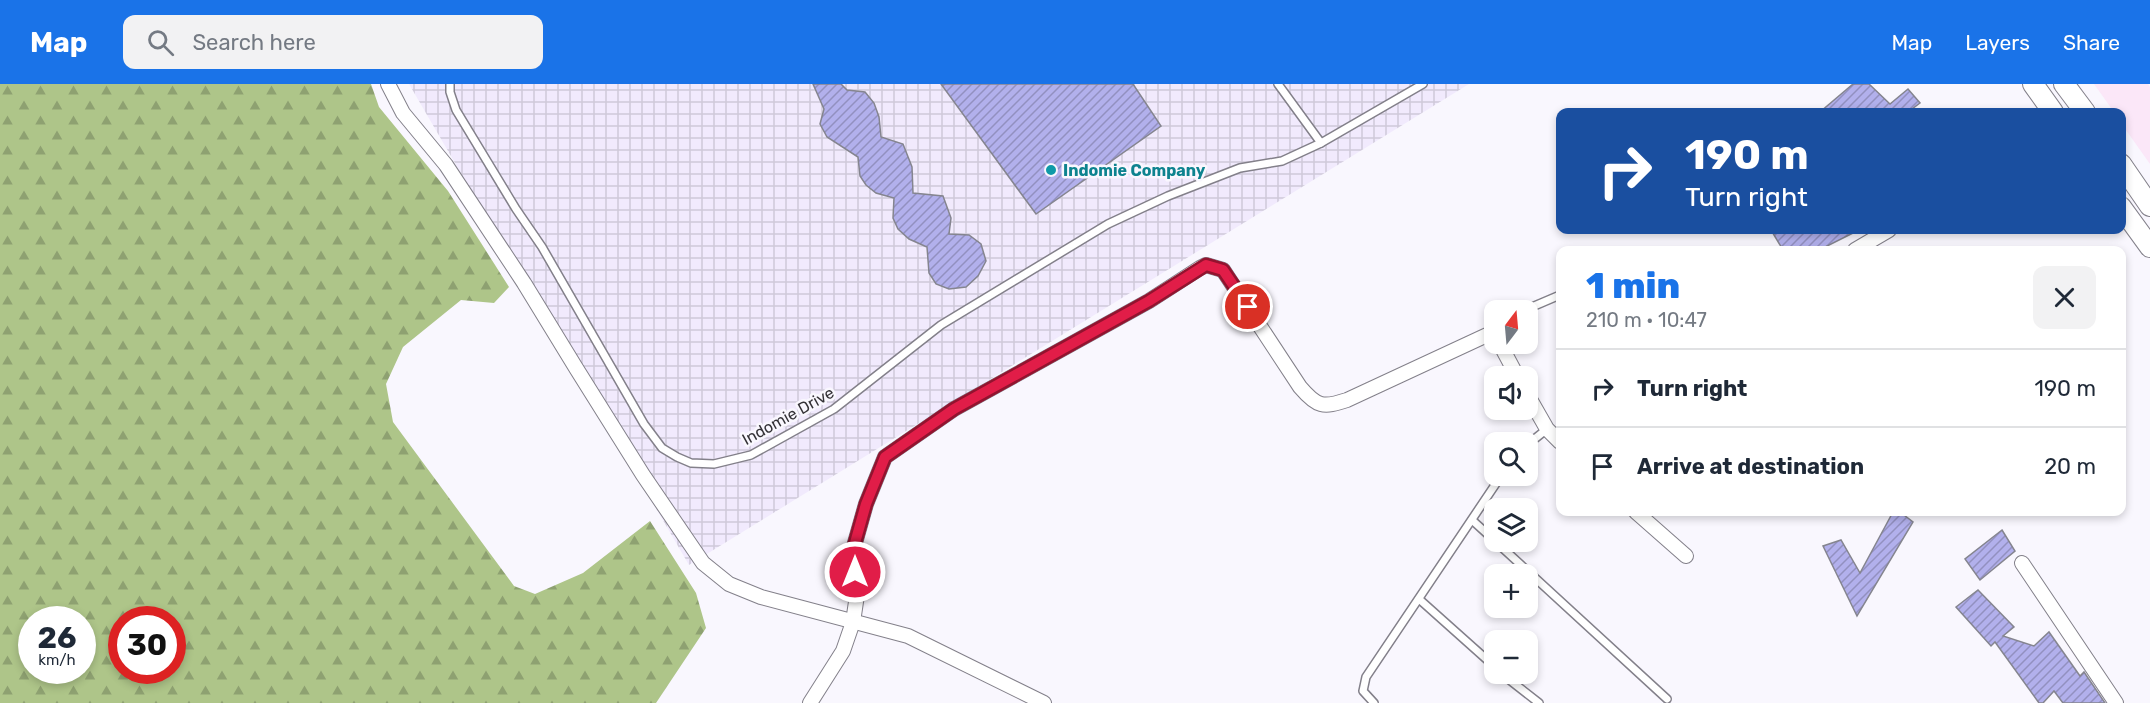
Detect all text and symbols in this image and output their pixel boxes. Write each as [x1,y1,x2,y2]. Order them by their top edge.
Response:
search box [123,15,543,69]
text: Map [30,26,87,59]
icon: search [144,26,177,59]
text: Search here [192,29,316,56]
text: Map [1891,30,1932,55]
text: Layers [1965,30,2030,55]
text: Share [2063,30,2120,55]
text: 190 m [1685,130,1809,180]
icon: right [1586,132,1664,210]
place label: Indomie Company [1063,161,1206,180]
marker: Indomie Company [1044,163,1058,177]
text: Turn right [1685,181,1808,213]
text: 1 min [1586,264,1680,307]
button: close [2033,266,2096,329]
pin [1222,281,1273,332]
icon: arrive [1231,290,1264,323]
north arrow [1484,300,1538,354]
map controls [1484,300,1538,684]
text: 210 m · 10:47 [1586,308,1707,332]
button: sound [1484,366,1538,420]
icon: right [1586,372,1619,405]
text: Turn right [1637,375,1747,402]
text: 190 m [2035,375,2096,402]
street label: Indomie Drive [739,383,837,449]
button: search [1484,432,1538,486]
icon: arrive [1586,450,1619,483]
text: Arrive at destination [1637,453,1864,480]
text: 20 m [2044,453,2096,480]
button: layers [1484,498,1538,552]
position arrow [823,540,887,604]
button: + [1484,564,1538,618]
speed limit sign: 30 [108,606,186,684]
text: 26 [37,620,77,656]
button: − [1484,630,1538,684]
text: km/h [38,651,76,669]

